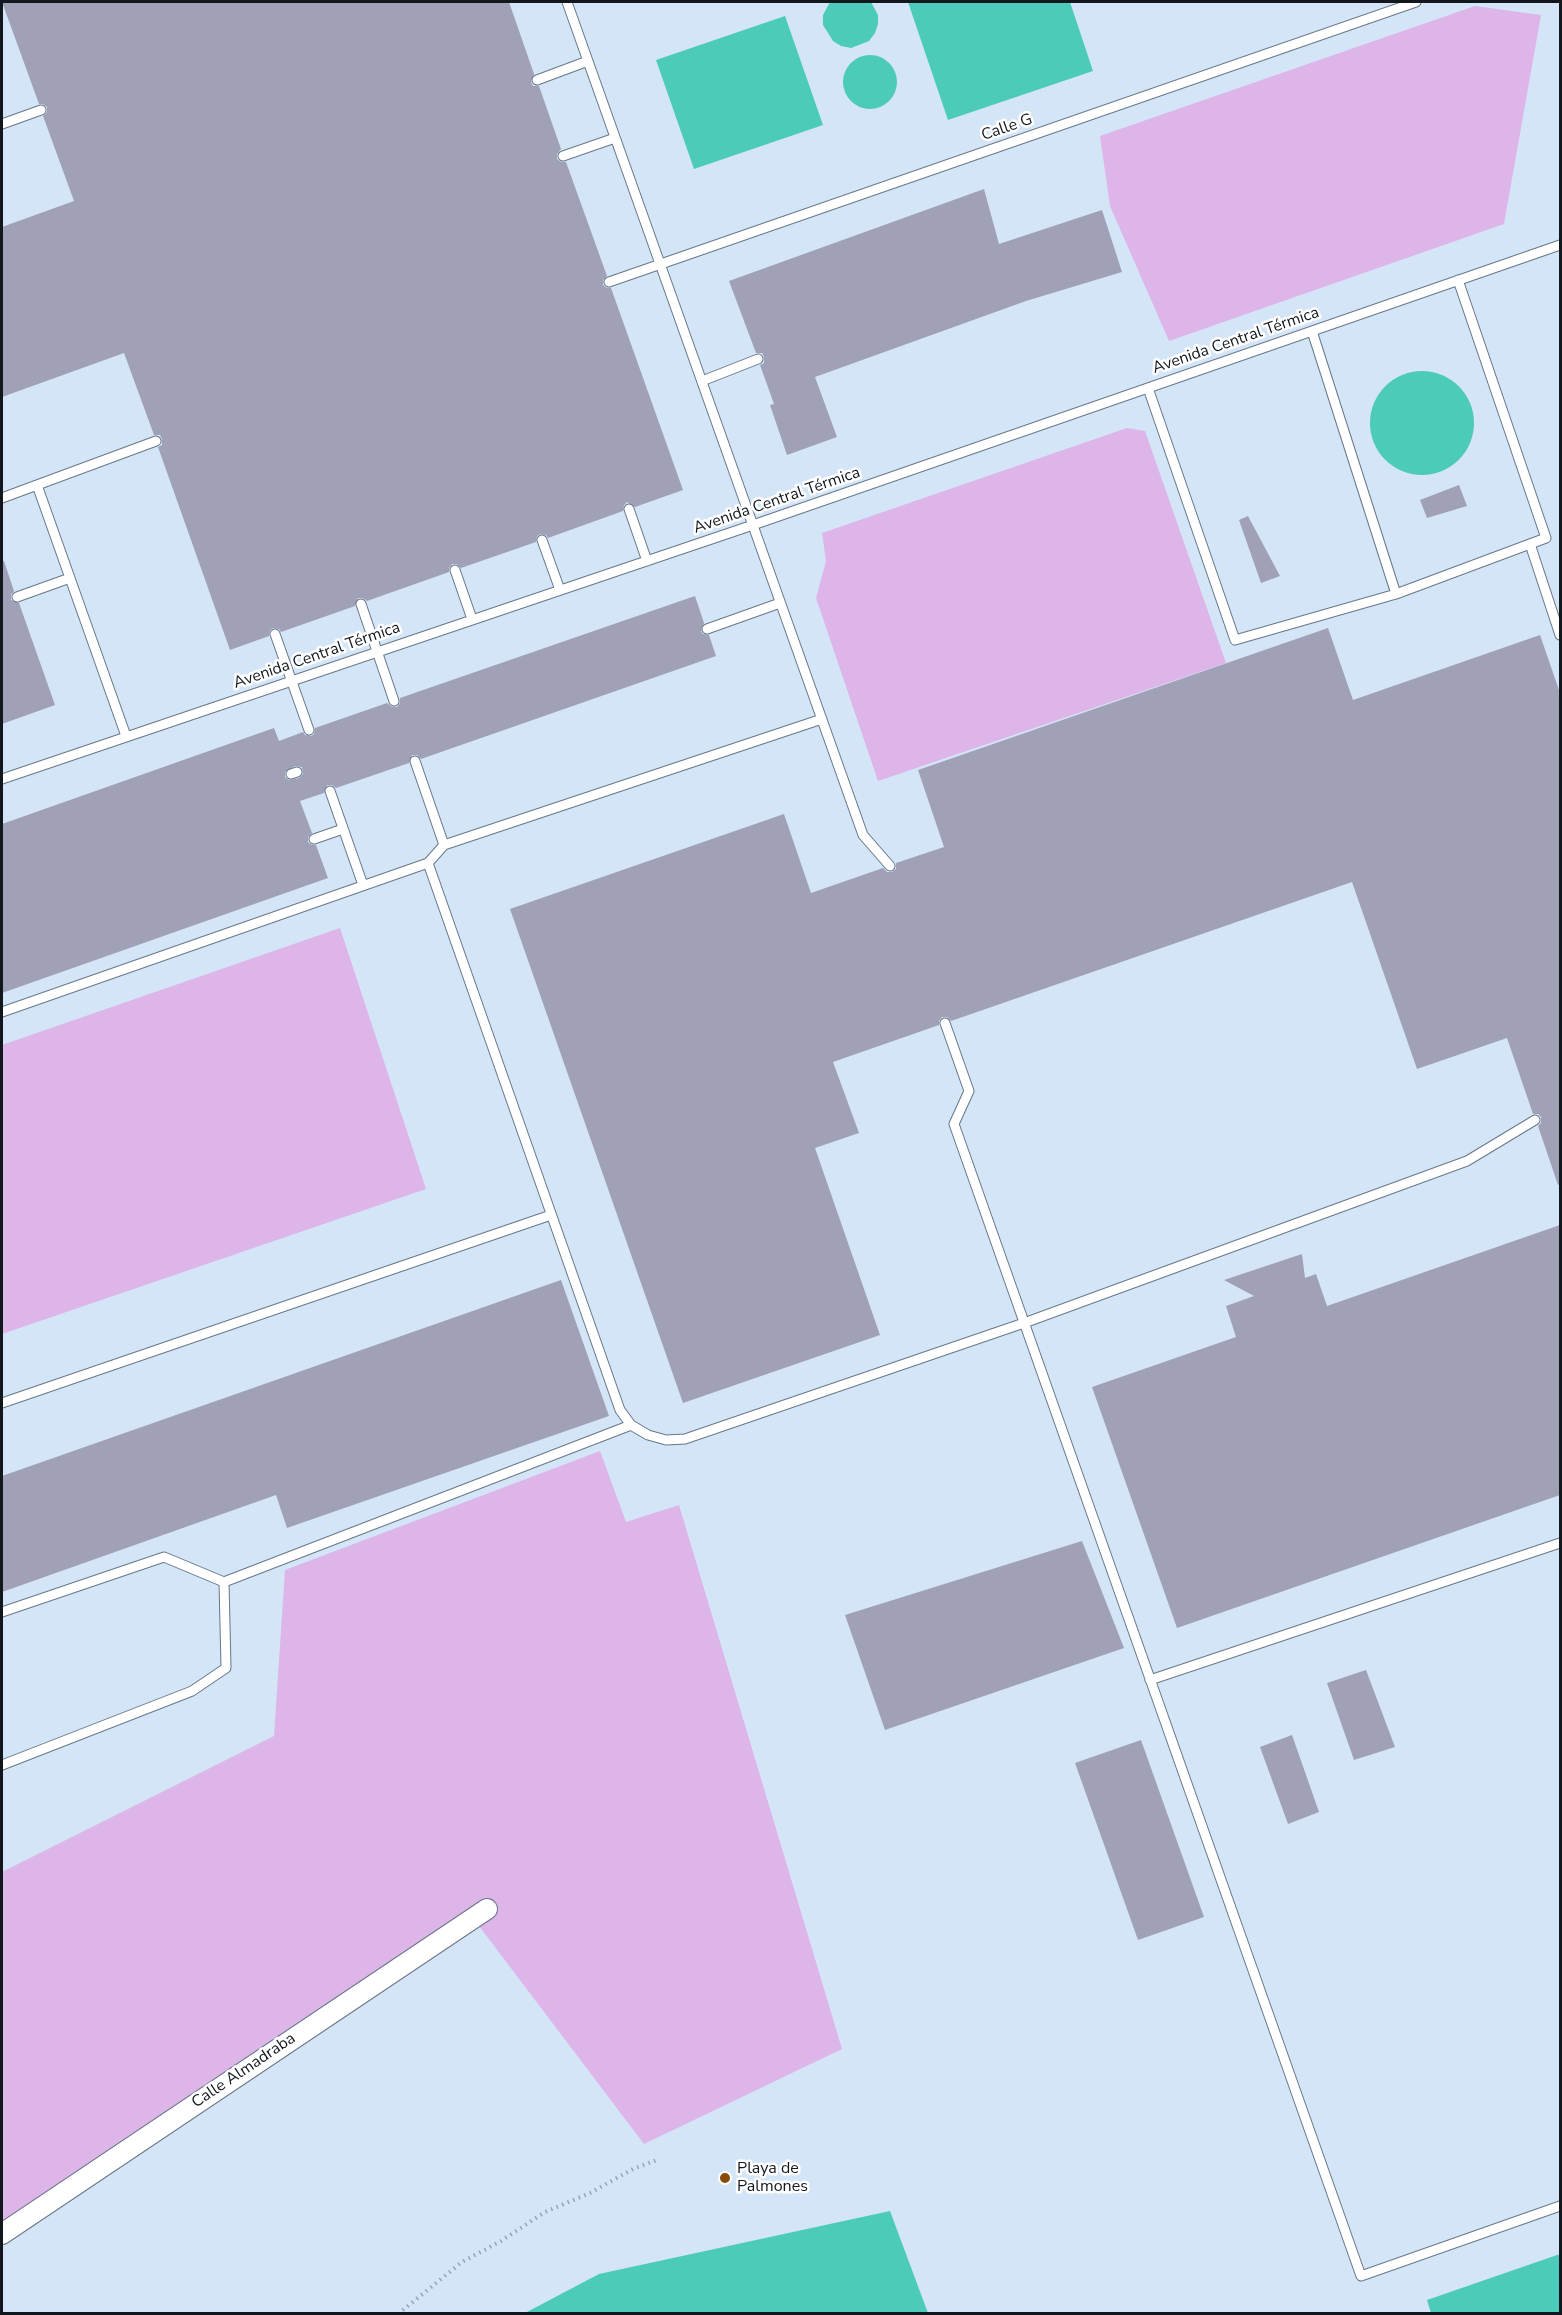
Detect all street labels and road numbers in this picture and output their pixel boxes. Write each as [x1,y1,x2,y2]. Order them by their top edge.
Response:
street label: Calle G [979,110,1035,146]
street label: Avenida Central Térmica [1150,303,1322,379]
street label: Avenida Central Térmica [691,463,863,539]
street label: Avenida Central Térmica [231,618,403,694]
street label: Calle Almadraba [189,2029,299,2113]

